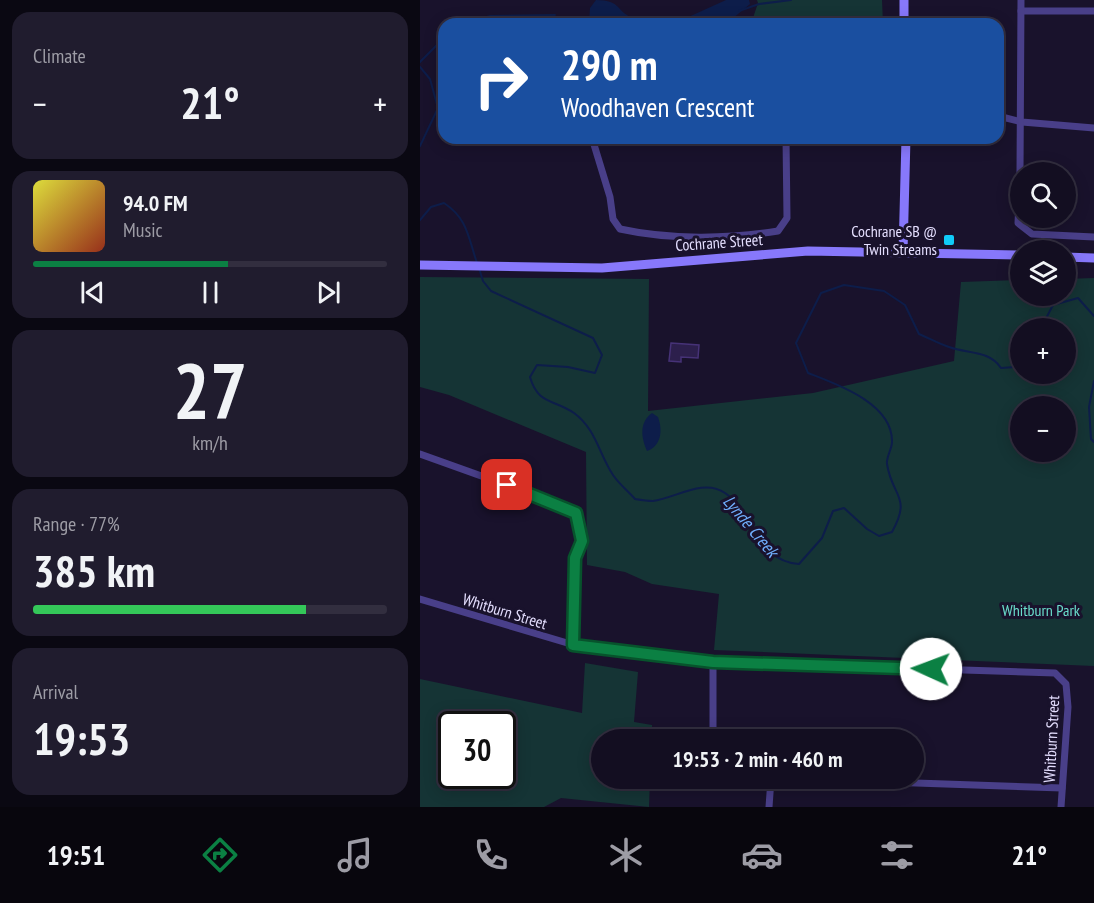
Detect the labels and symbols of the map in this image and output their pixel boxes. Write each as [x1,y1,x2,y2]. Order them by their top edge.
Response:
place label: Cochrane SB @ Twin Streams [851,221,937,259]
street label: Cochrane Street [675,229,764,255]
marker: Cochrane SB @ Twin Streams [942,233,956,247]
pin [481,459,532,510]
water label: Lynde Creek [718,490,785,563]
street label: Whitburn Street [460,589,550,634]
park label: Whitburn Park [1002,600,1081,620]
position arrow [899,637,963,701]
street label: Whitburn Street [1039,694,1063,783]
speed limit sign: 30 [438,711,516,789]

